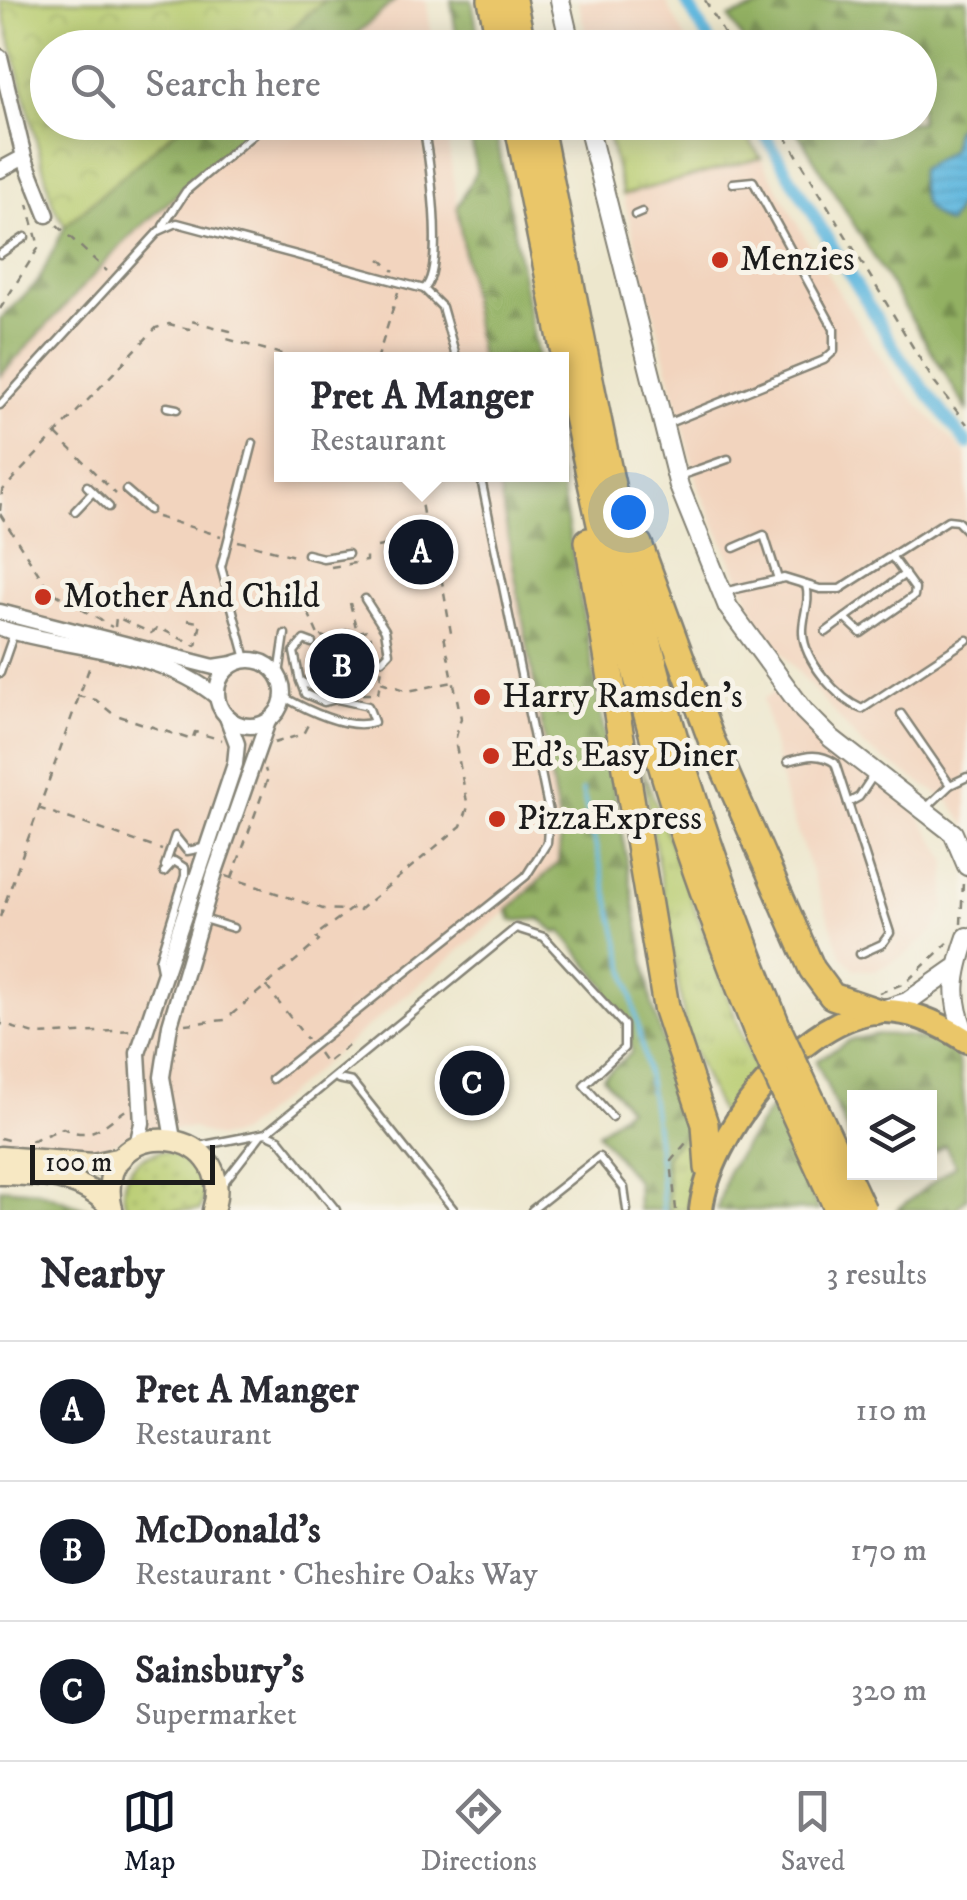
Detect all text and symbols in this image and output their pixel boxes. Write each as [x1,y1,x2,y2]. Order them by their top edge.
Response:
search box [30,30,937,140]
icon: search [65,58,120,113]
text: Search here [145,61,321,109]
place label: Menzies [740,238,855,282]
marker: Menzies [709,249,731,271]
popup [274,352,569,482]
text: Pret A Manger [310,373,533,421]
text: Restaurant [310,421,446,461]
your location [603,487,654,538]
pin: A [388,514,454,590]
place label: Mother And Child [63,575,321,619]
marker: Mother And Child [32,586,54,608]
pin: B [310,628,374,704]
place label: Harry Ramsden's [502,675,743,719]
marker: Harry Ramsden's [471,686,493,708]
place label: Ed's Easy Diner [511,734,737,778]
marker: Ed's Easy Diner [480,745,502,767]
place label: PizzaExpress [517,797,702,841]
marker: PizzaExpress [486,808,508,830]
pin: C [440,1046,504,1120]
map controls [847,1090,937,1180]
button: layers [847,1090,937,1180]
scale bar [30,1140,215,1184]
text: 100 m [45,1145,112,1180]
text: Nearby [40,1249,164,1301]
text: 3 results [826,1255,927,1295]
text: Pret A Manger [135,1367,359,1415]
text: A [62,1391,83,1431]
text: 110 m [855,1391,927,1431]
text: Restaurant [135,1415,272,1455]
text: McDonald's [135,1507,321,1555]
text: B [62,1531,83,1571]
text: 170 m [850,1531,927,1571]
text: Restaurant · Cheshire Oaks Way [135,1555,538,1595]
text: Sainsbury's [135,1647,304,1695]
text: C [62,1671,83,1711]
text: 320 m [851,1671,927,1711]
text: Supermarket [135,1695,297,1735]
tab: Map [122,1784,177,1879]
tab: Directions [421,1784,537,1879]
tab: Saved [781,1784,845,1879]

